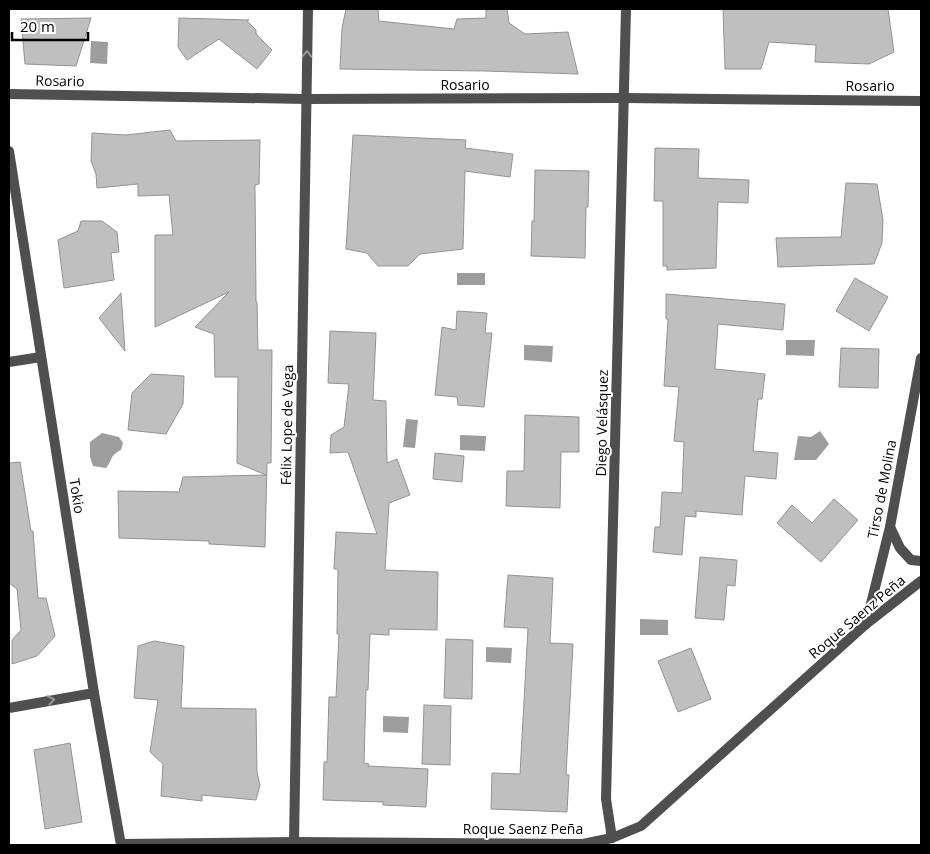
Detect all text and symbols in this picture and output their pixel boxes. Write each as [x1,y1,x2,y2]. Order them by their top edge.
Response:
scale bar [12,10,89,42]
text: 20 m [20,16,55,36]
one-way arrow [302,50,312,58]
street label: Rosario [35,71,85,90]
street label: Rosario [440,75,490,94]
street label: Rosario [845,76,895,95]
street label: Félix Lope de Vega [276,365,297,485]
street label: Diego Velásquez [591,369,612,477]
street label: Tirso de Molina [863,438,900,540]
street label: Tokio [65,477,90,515]
street label: Roque Saenz Peña [804,571,909,663]
one-way arrow [47,696,56,706]
street label: Roque Saenz Peña [463,819,583,838]

